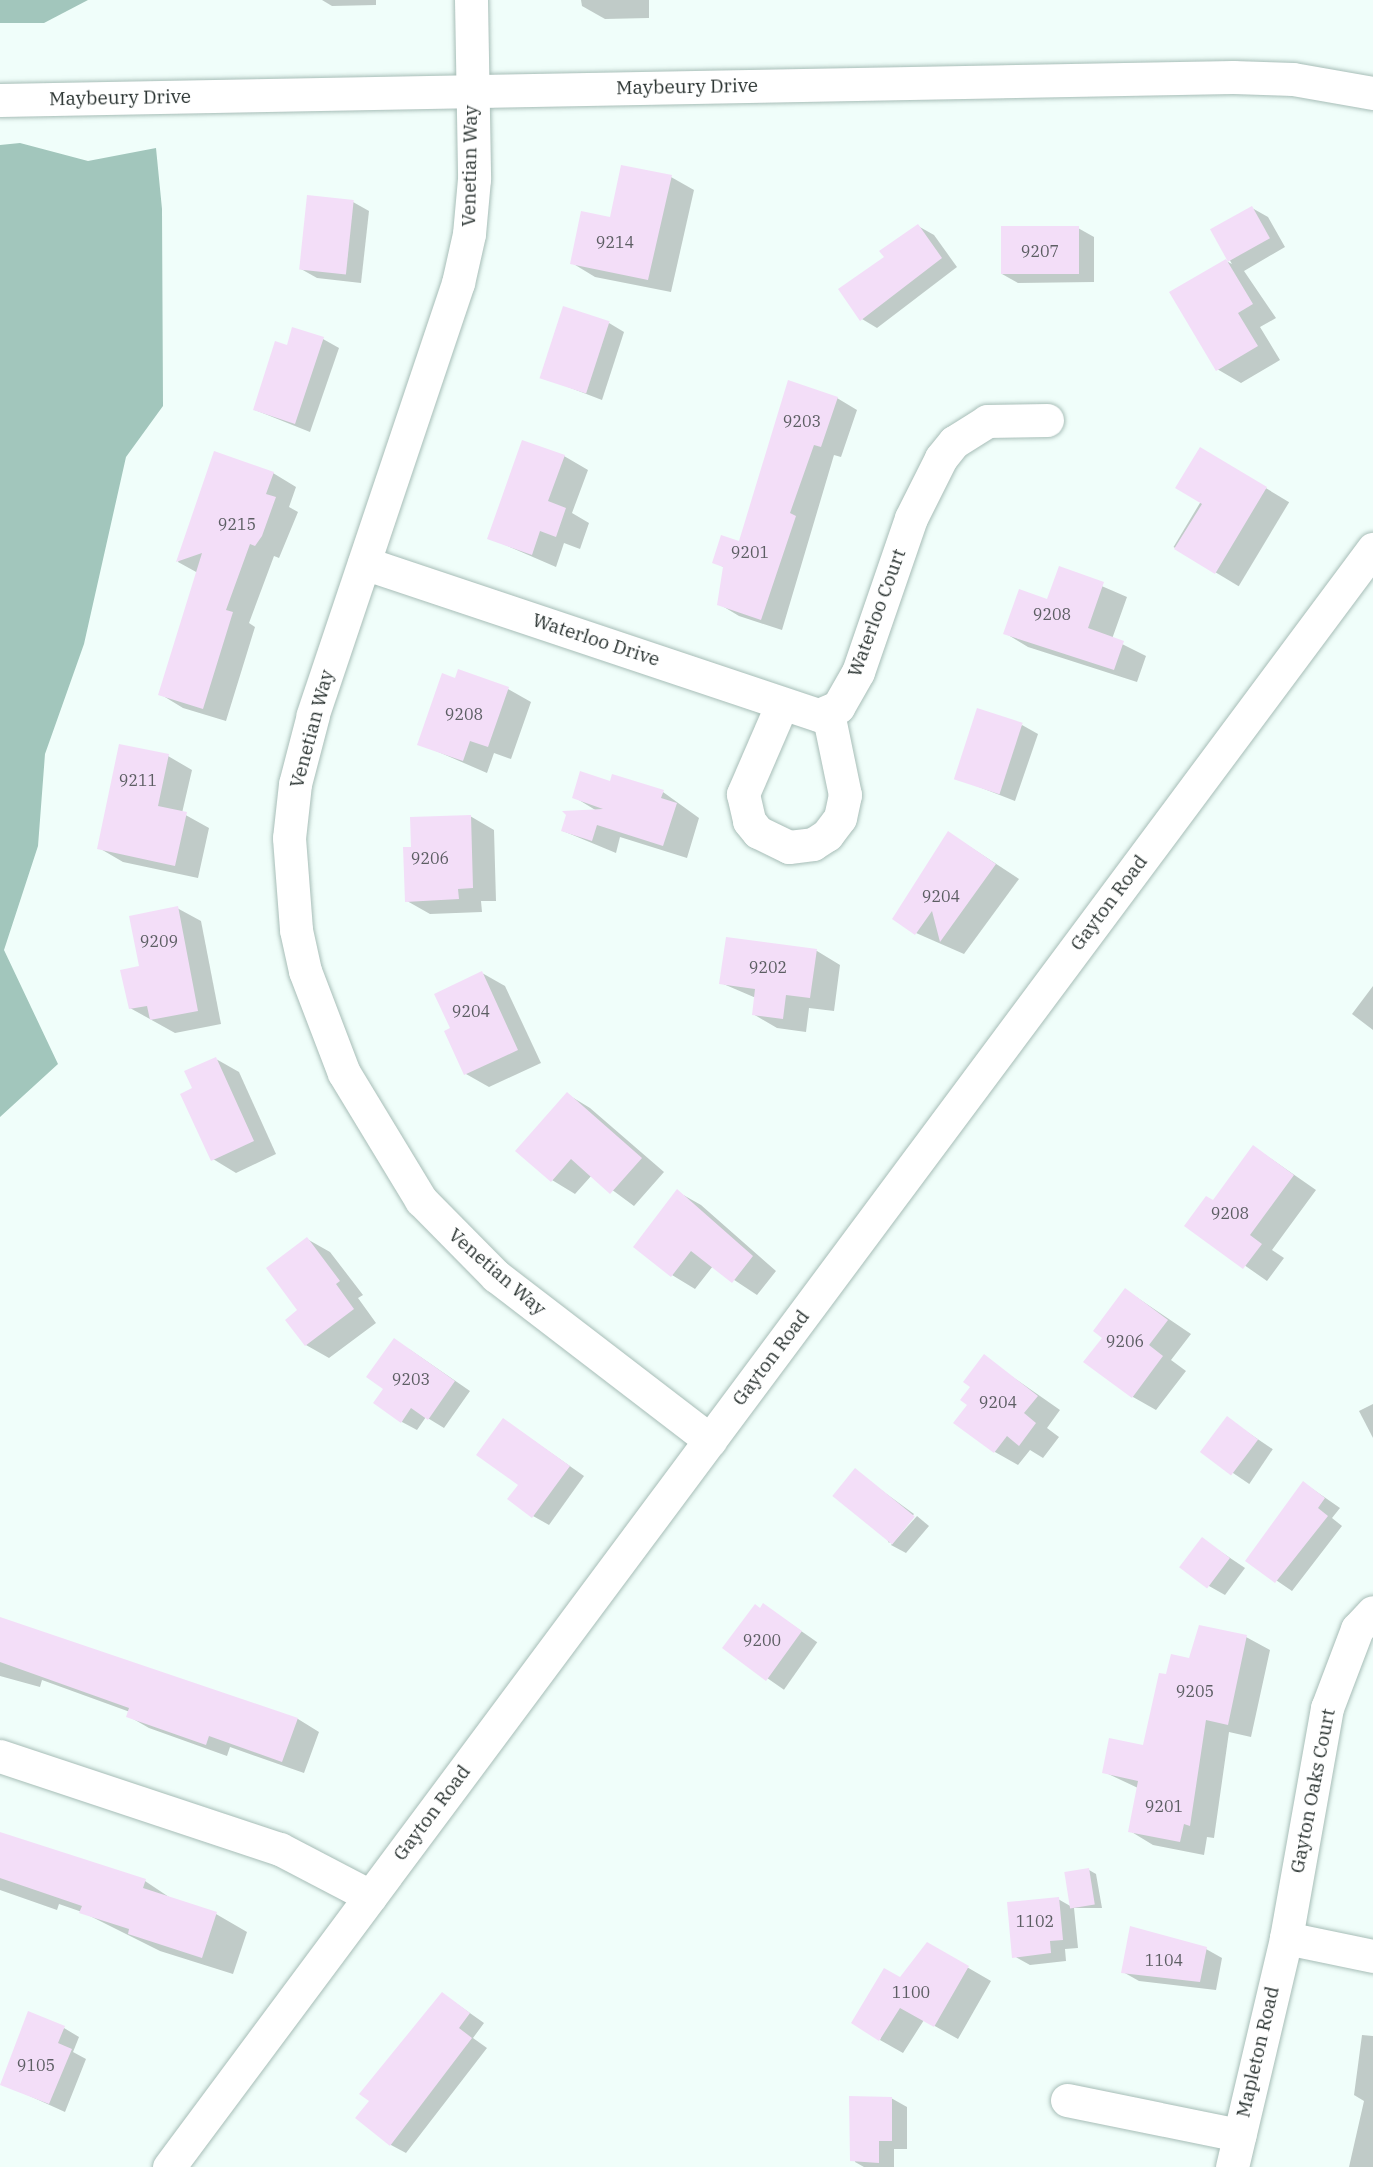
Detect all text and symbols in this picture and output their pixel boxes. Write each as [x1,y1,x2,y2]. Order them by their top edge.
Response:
street label: Maybeury Drive [616,74,758,100]
street label: Maybeury Drive [49,85,191,111]
street label: Venetian Way [458,105,482,227]
house number: 9214 [596,232,634,252]
house number: 9207 [1021,241,1059,261]
house number: 9203 [783,411,821,431]
house number: 9215 [218,514,256,534]
house number: 9201 [731,542,769,562]
street label: Waterloo Court [843,546,911,680]
house number: 9208 [1033,604,1071,624]
street label: Waterloo Drive [530,609,662,671]
street label: Venetian Way [285,667,339,791]
house number: 9208 [445,704,483,724]
house number: 9211 [119,770,157,790]
house number: 9206 [411,848,449,868]
street label: Gayton Road [1066,851,1152,955]
house number: 9204 [922,886,960,906]
house number: 9209 [140,931,178,951]
house number: 9202 [749,957,787,977]
house number: 9204 [452,1001,490,1021]
house number: 9208 [1211,1203,1249,1223]
street label: Venetian Way [444,1224,550,1320]
street label: Gayton Road [728,1306,814,1410]
house number: 9206 [1106,1331,1144,1351]
house number: 9203 [392,1369,430,1389]
house number: 9204 [979,1392,1017,1412]
house number: 9200 [743,1630,781,1650]
house number: 9205 [1176,1681,1214,1701]
street label: Gayton Oaks Court [1286,1707,1340,1875]
street label: Gayton Road [389,1761,475,1865]
house number: 9201 [1145,1796,1183,1816]
house number: 1102 [1016,1911,1054,1931]
house number: 1104 [1145,1950,1183,1970]
house number: 1100 [892,1982,930,2002]
street label: Mapleton Road [1232,1984,1284,2120]
house number: 9105 [17,2055,55,2075]

